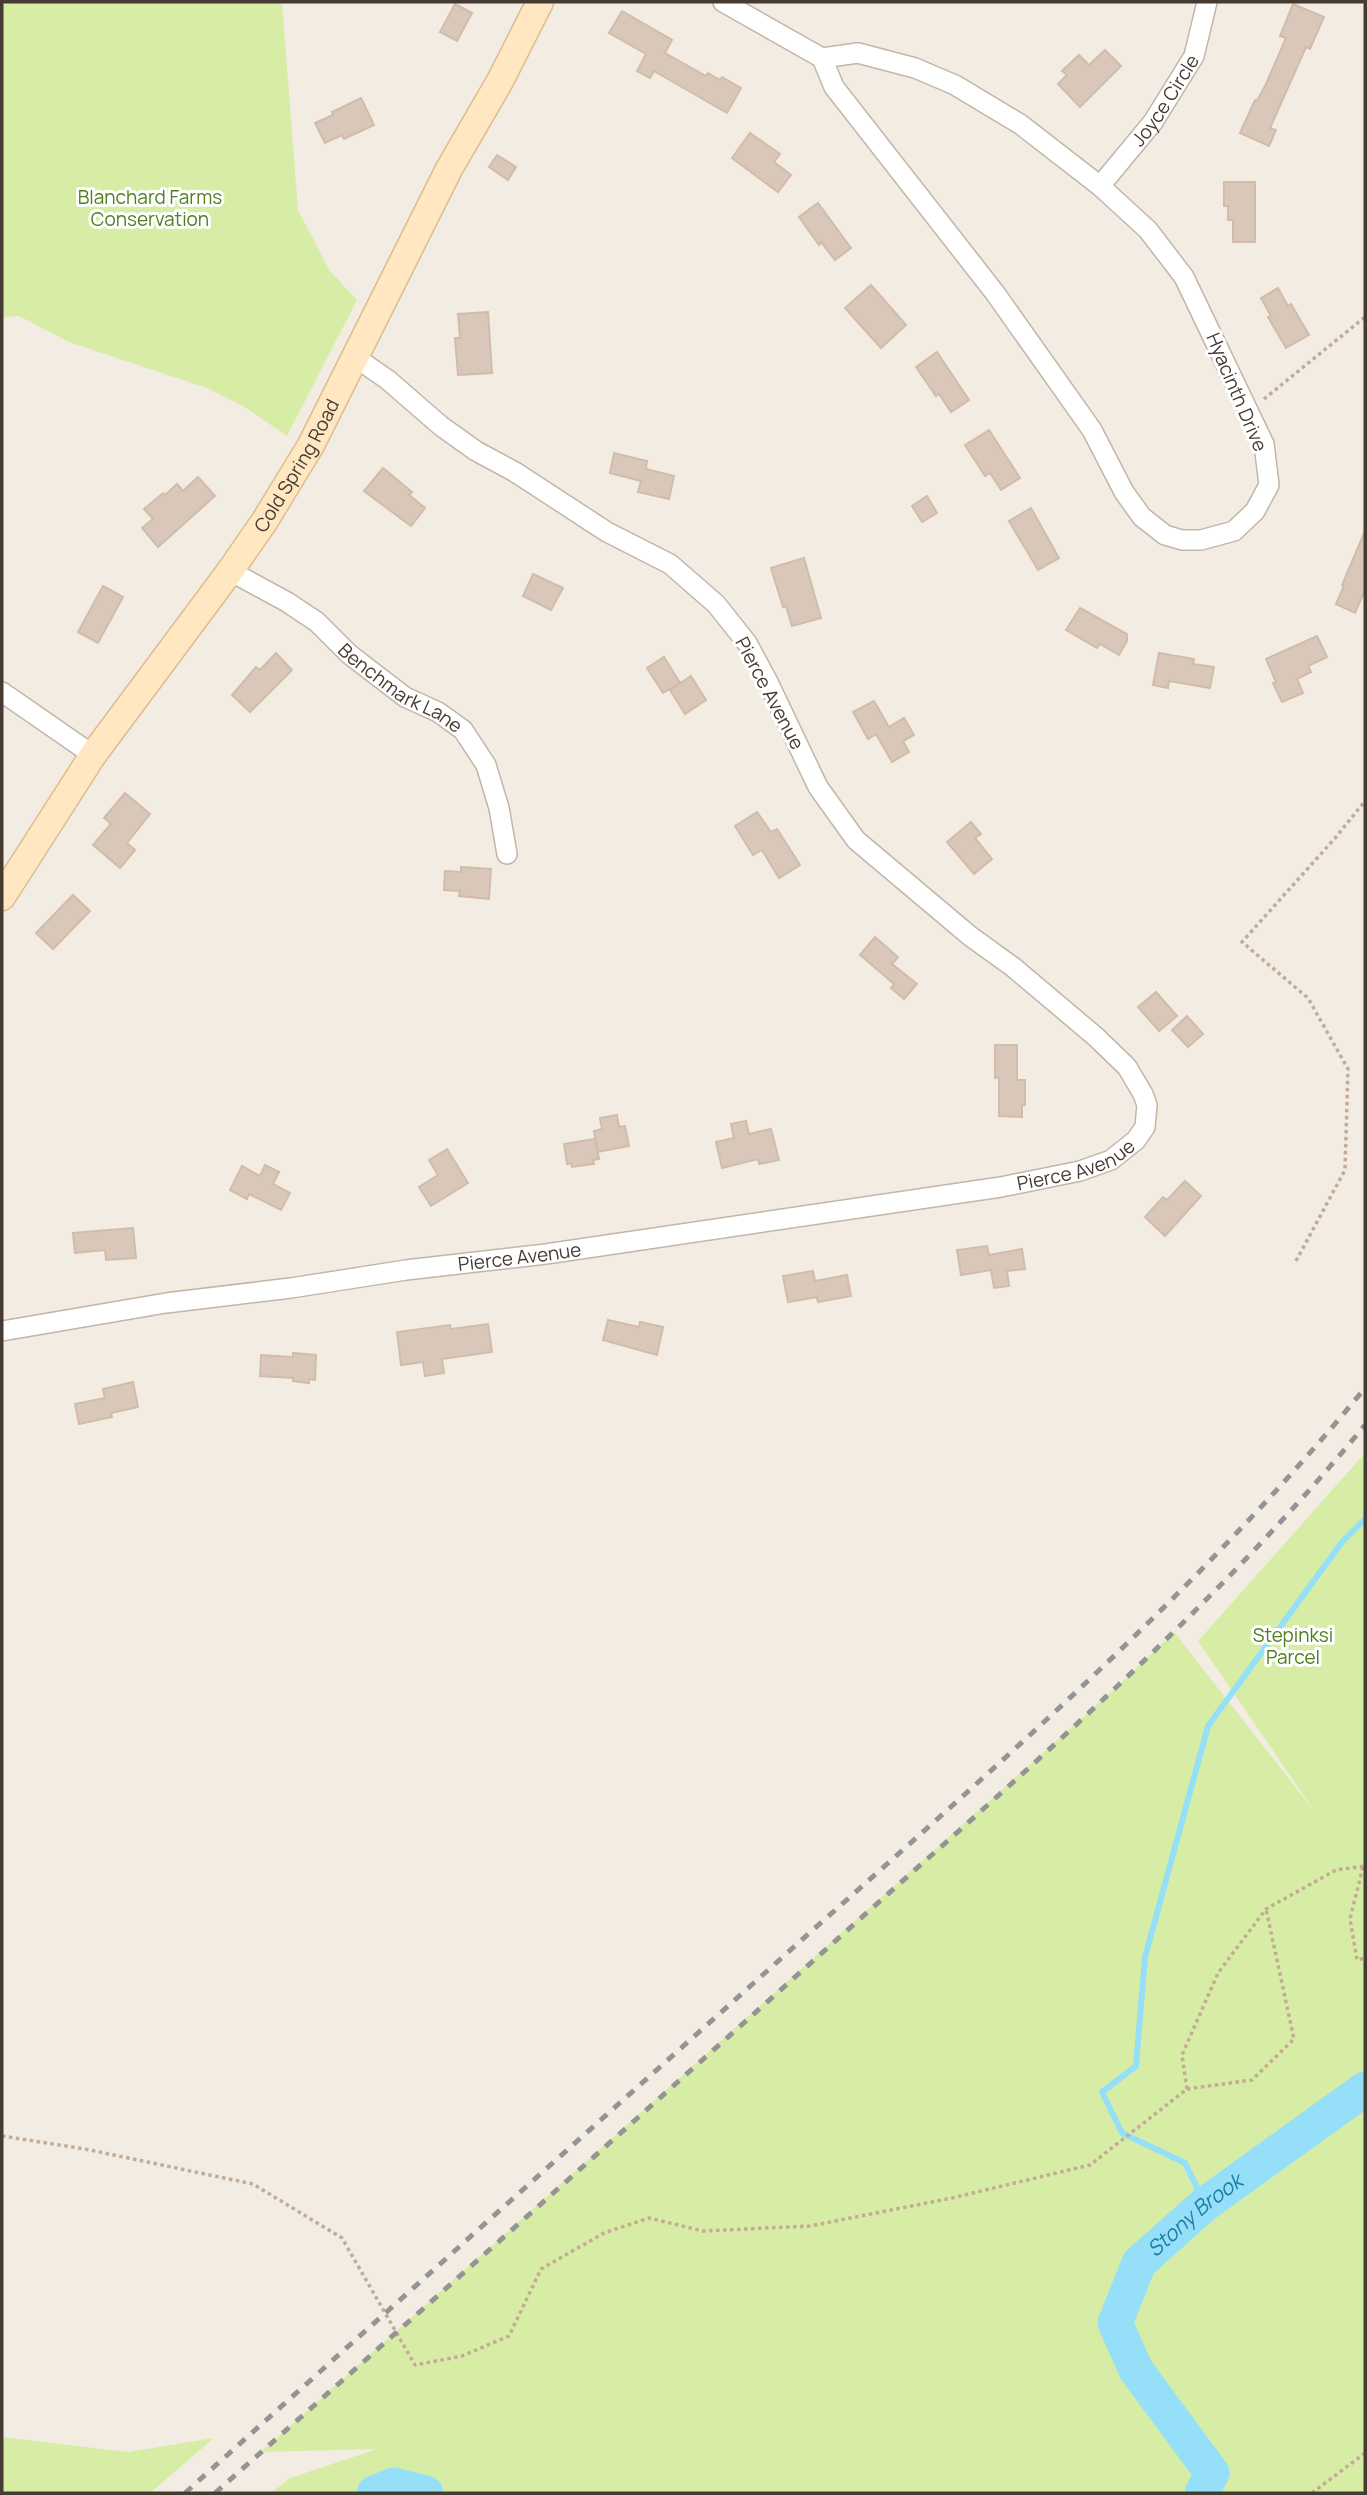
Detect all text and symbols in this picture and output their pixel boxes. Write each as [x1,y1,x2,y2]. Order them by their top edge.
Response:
street label: Joyce Circle [1125,49,1205,152]
park label: Blanchard Farms Conservation [78,184,222,232]
street label: Hyacinth Drive [1200,329,1274,455]
street label: Cold Spring Road [248,394,345,537]
street label: Pierce Avenue [729,632,811,754]
street label: Benchmark Lane [332,637,468,739]
street label: Pierce Avenue [1015,1133,1140,1196]
street label: Pierce Avenue [457,1236,583,1277]
park label: Stepinksi Parcel [1253,1622,1333,1670]
water label: Stony Brook [1140,2165,1250,2262]

